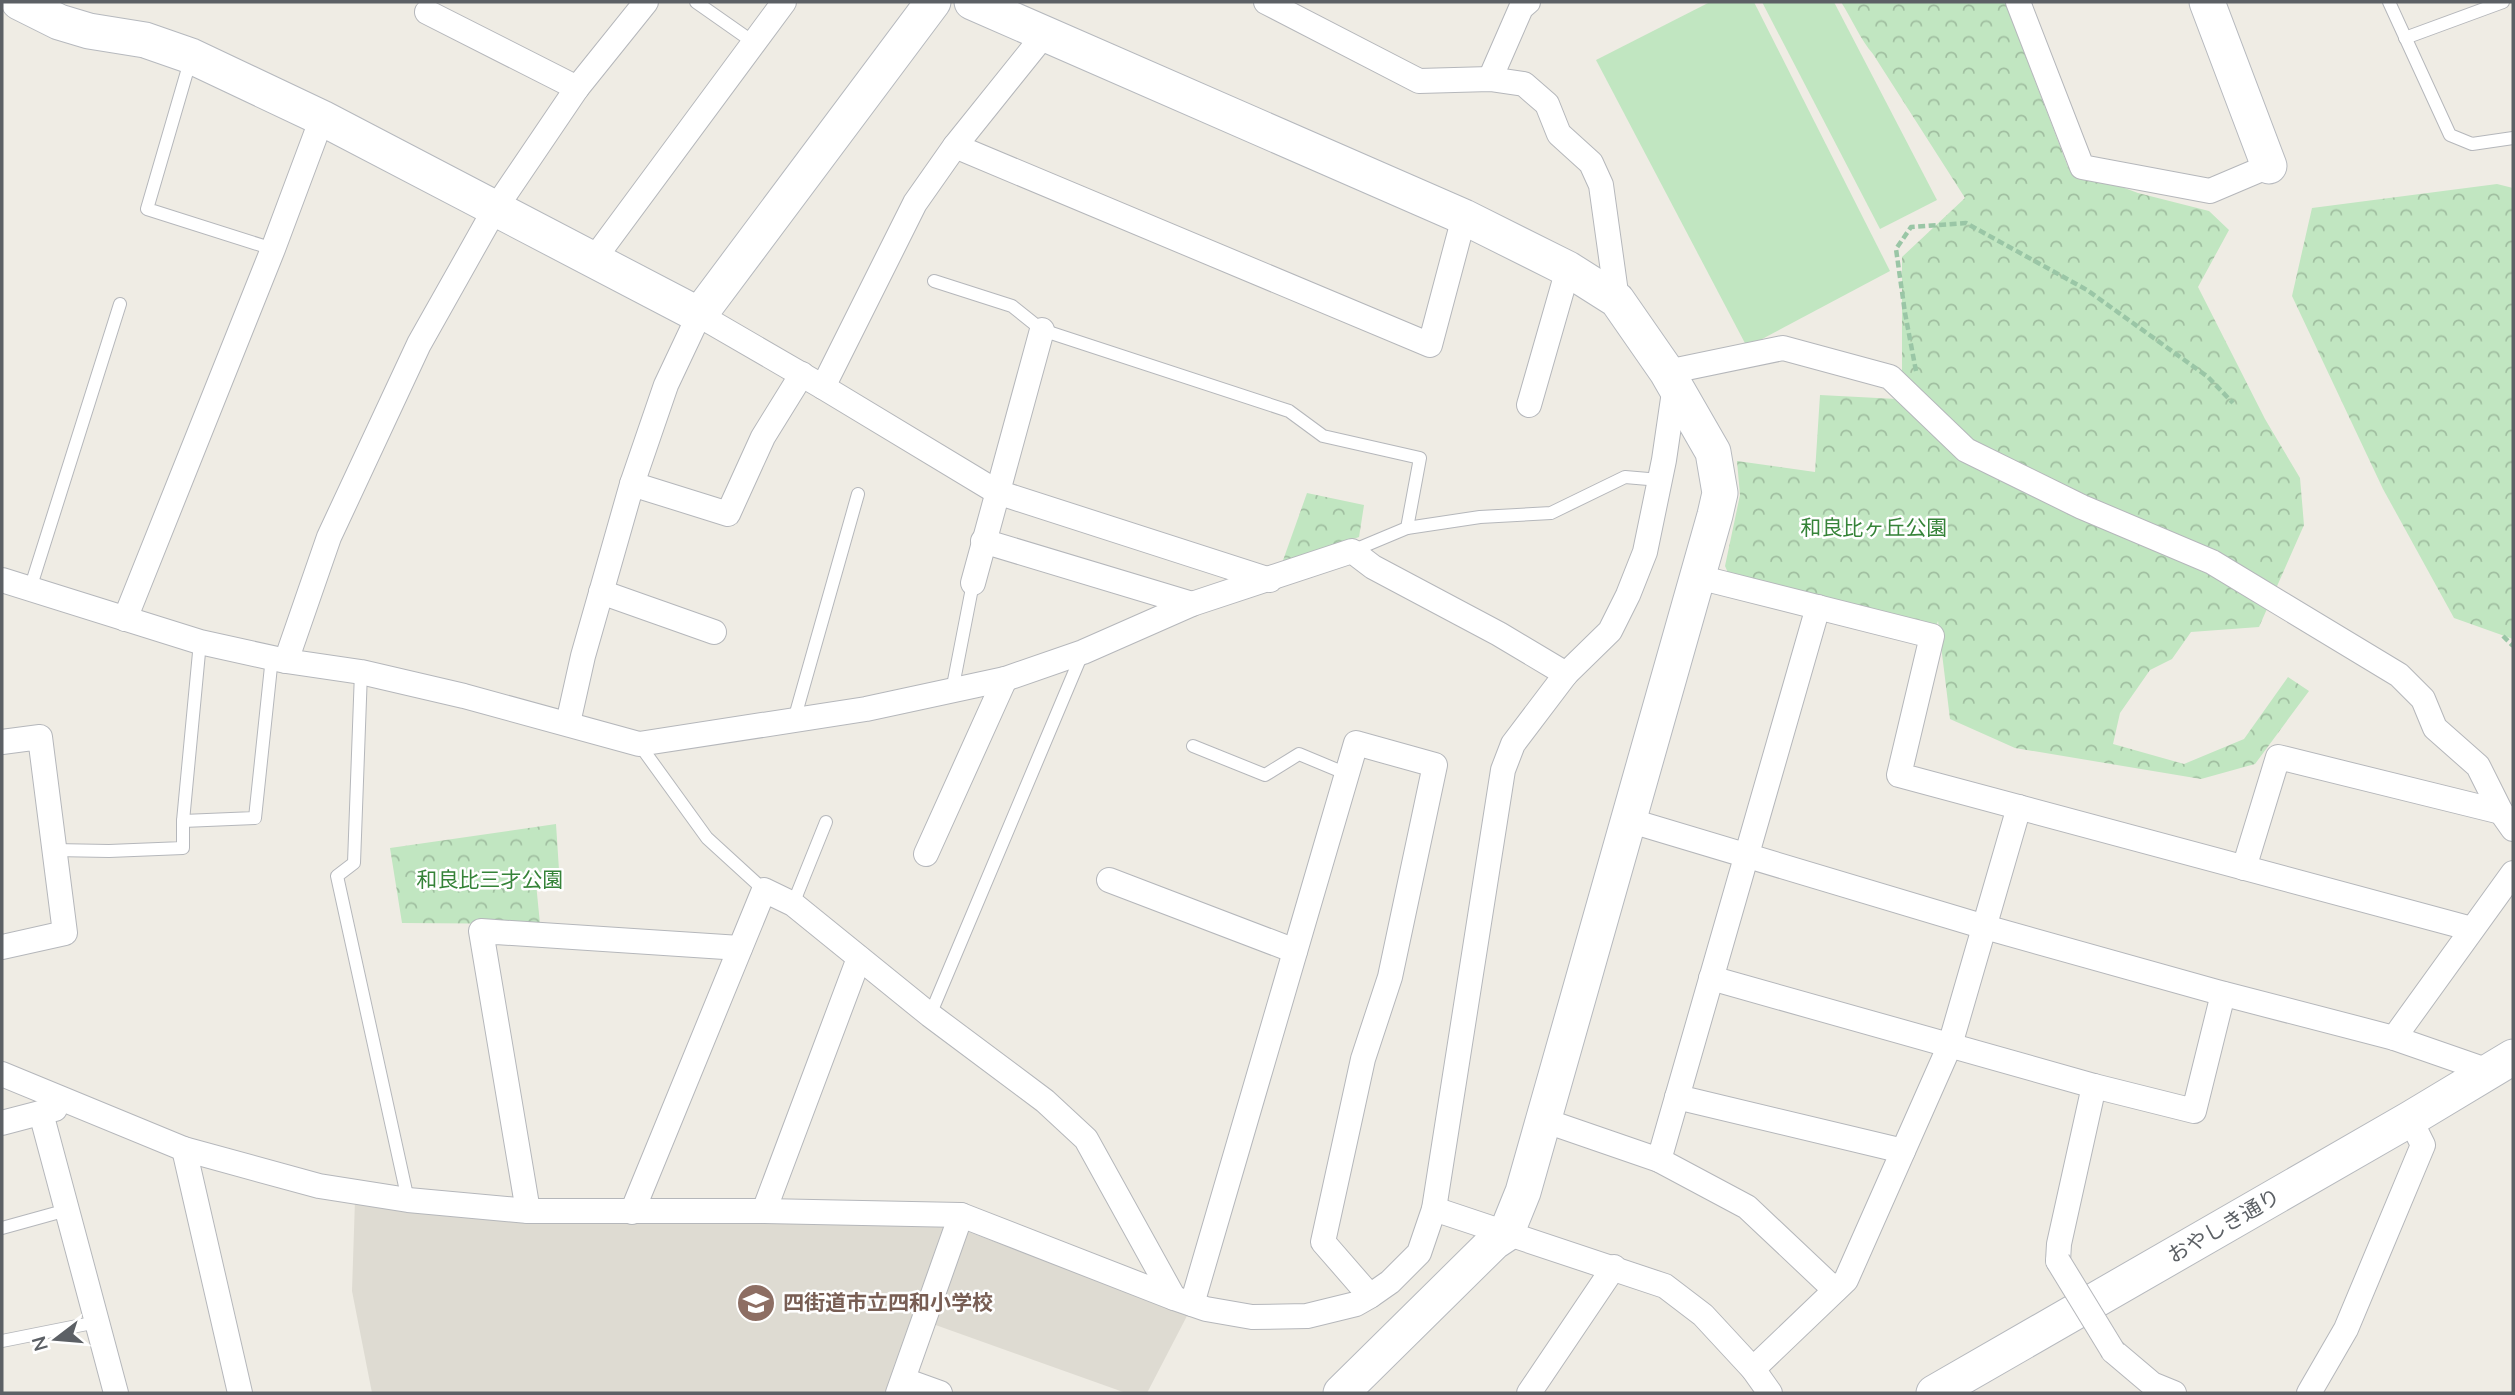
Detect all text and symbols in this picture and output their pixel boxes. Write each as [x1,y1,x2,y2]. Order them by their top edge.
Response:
park label: 和良比ヶ丘公園 [1801,514,1948,540]
park label: 和良比三才公園 [417,866,564,892]
street label: おやしき通り [2162,1182,2285,1268]
school or university icon: 四街道市立四和小学校 [735,1282,777,1324]
place label: 四街道市立四和小学校 [783,1289,993,1315]
north arrow [21,1304,91,1374]
text: N [26,1333,53,1354]

